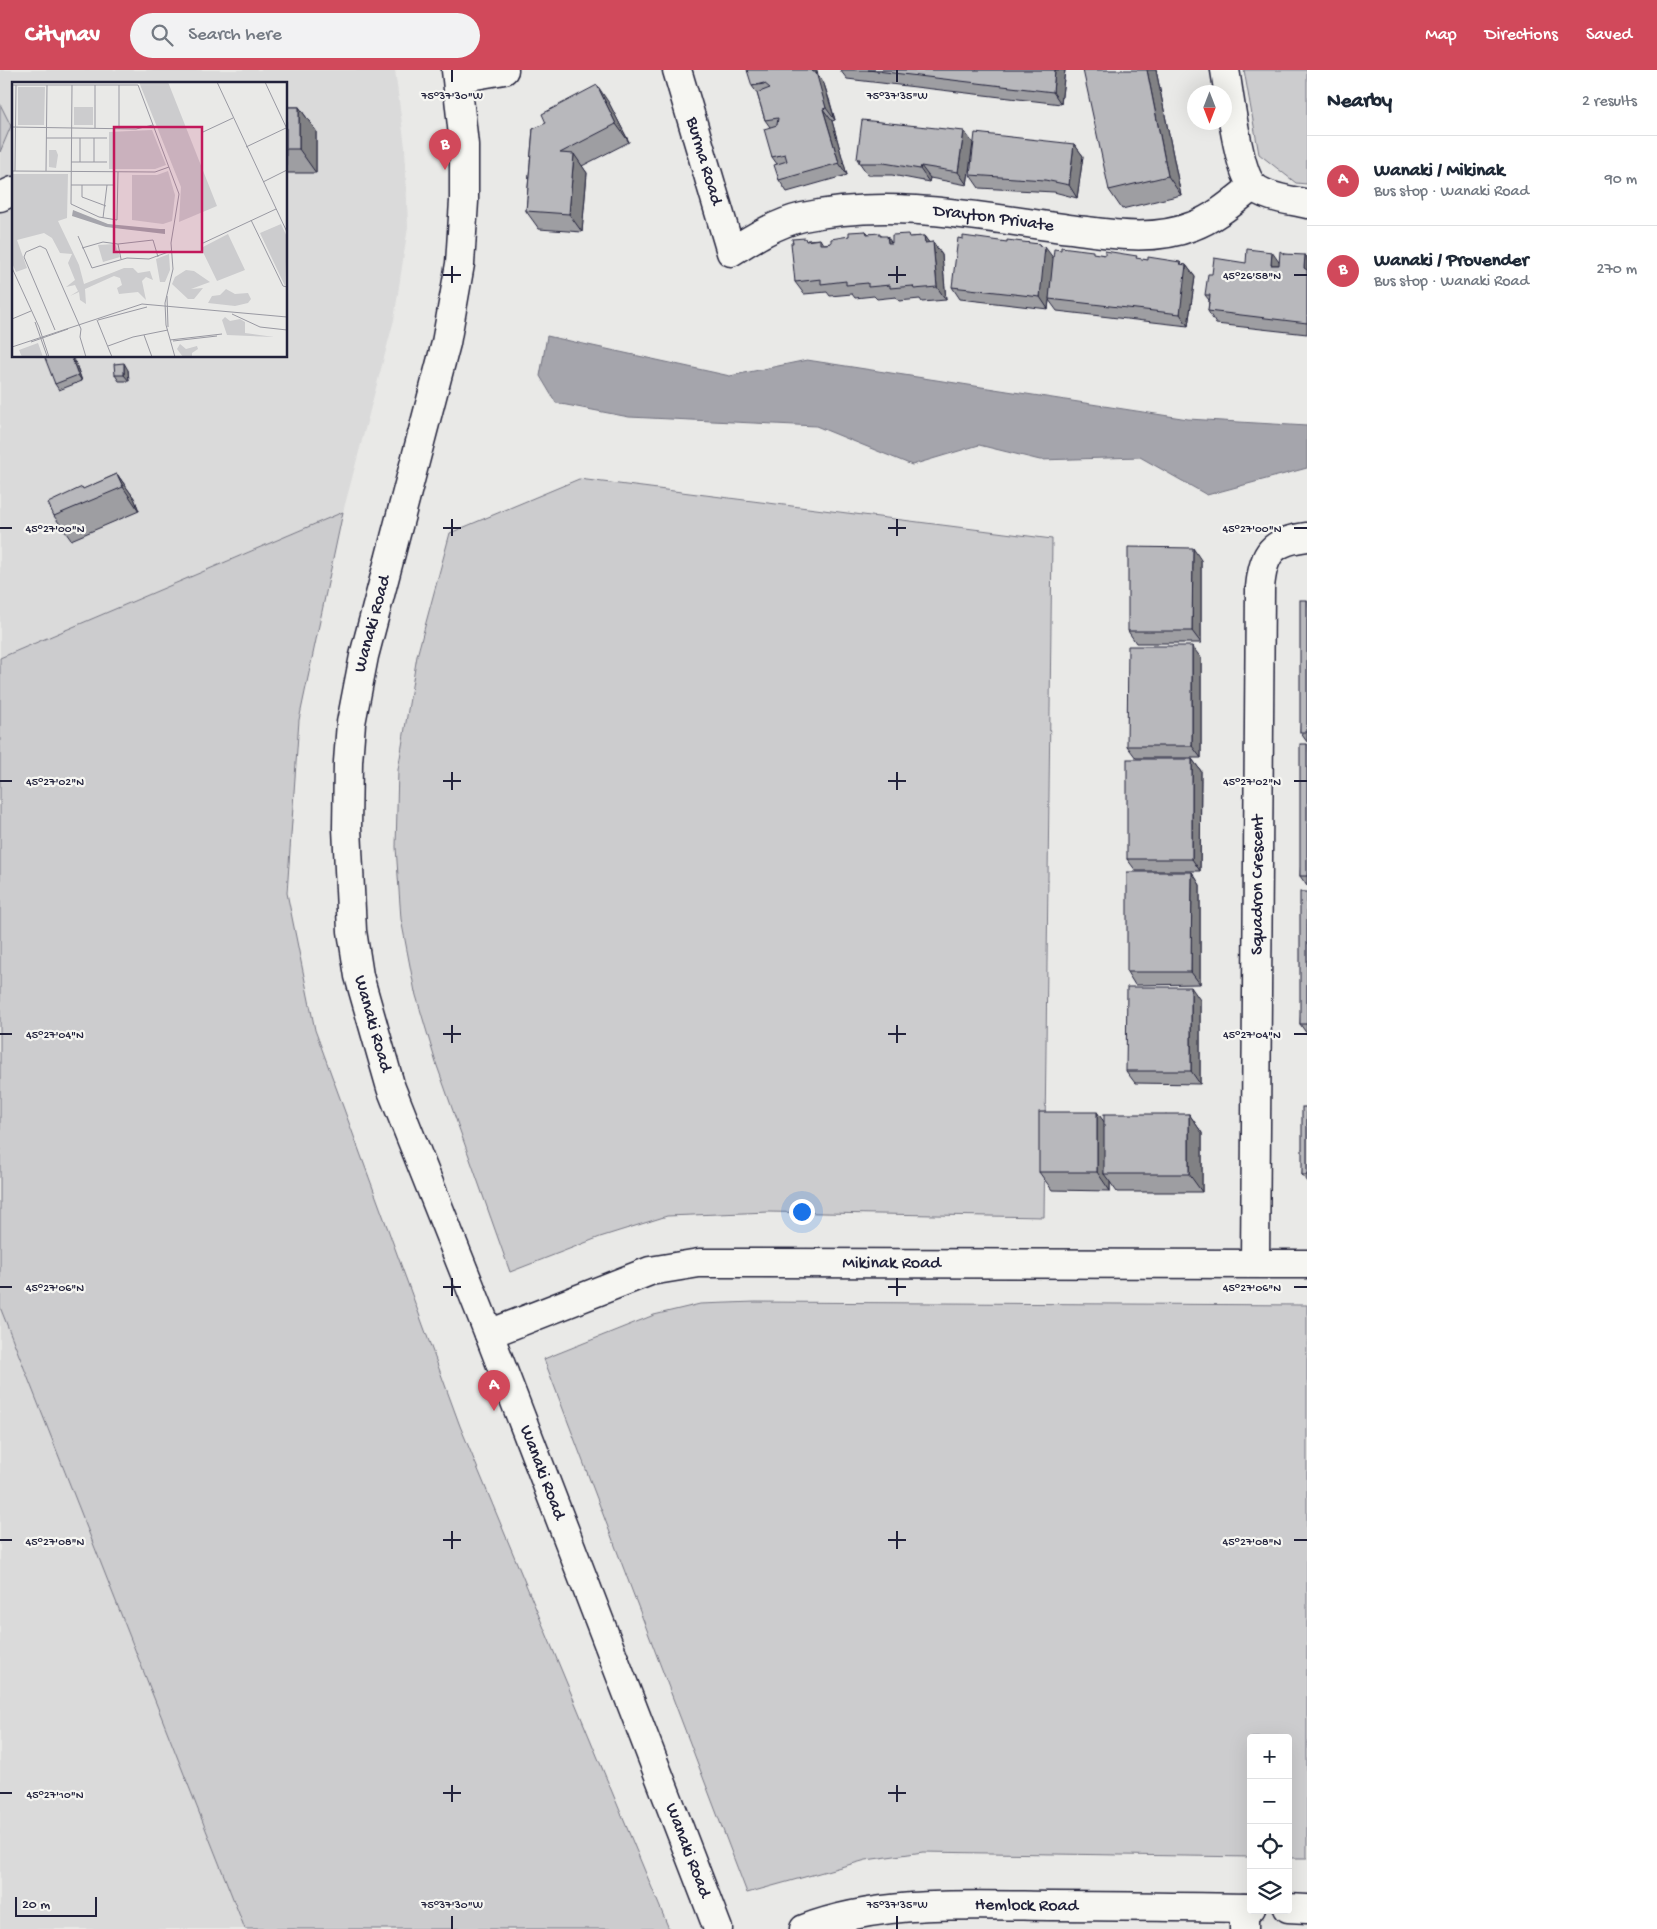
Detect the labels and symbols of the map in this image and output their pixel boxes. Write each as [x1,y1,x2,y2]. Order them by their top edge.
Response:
inset map [12,82,288,358]
north arrow [1187,85,1232,130]
text: 75°37'30"W [420,90,483,104]
text: 75°37'35"W [865,90,928,104]
street label: Burma Road [681,114,727,209]
pin: B [429,129,461,170]
street label: Drayton Private [932,201,1056,237]
text: 45°26'58"N [1223,270,1281,284]
text: 45°27'00"N [25,523,85,537]
text: 45°27'00"N [1222,523,1282,537]
street label: Wanaki Road [350,572,396,675]
text: 45°27'02"N [26,776,84,790]
text: 45°27'02"N [1223,776,1281,790]
street label: Squadron Crescent [1247,813,1269,955]
street label: Wanaki Road [349,973,397,1076]
text: 45°27'04"N [26,1029,84,1043]
text: 45°27'04"N [1223,1029,1281,1043]
your location [789,1199,815,1225]
street label: Mikinak Road [842,1253,942,1274]
text: 45°27'06"N [26,1282,84,1296]
text: 45°27'06"N [1223,1282,1281,1296]
pin: A [478,1370,510,1411]
street label: Wanaki Road [515,1422,570,1524]
text: 45°27'08"N [26,1536,85,1550]
text: 45°27'08"N [1223,1536,1282,1550]
text: 45°27'10"N [26,1789,84,1803]
street label: Wanaki Road [660,1800,716,1902]
scale bar [15,1894,98,1917]
street label: Hemlock Road [975,1895,1080,1917]
text: 75°37'30"W [420,1899,483,1913]
text: 75°37'35"W [865,1899,928,1913]

